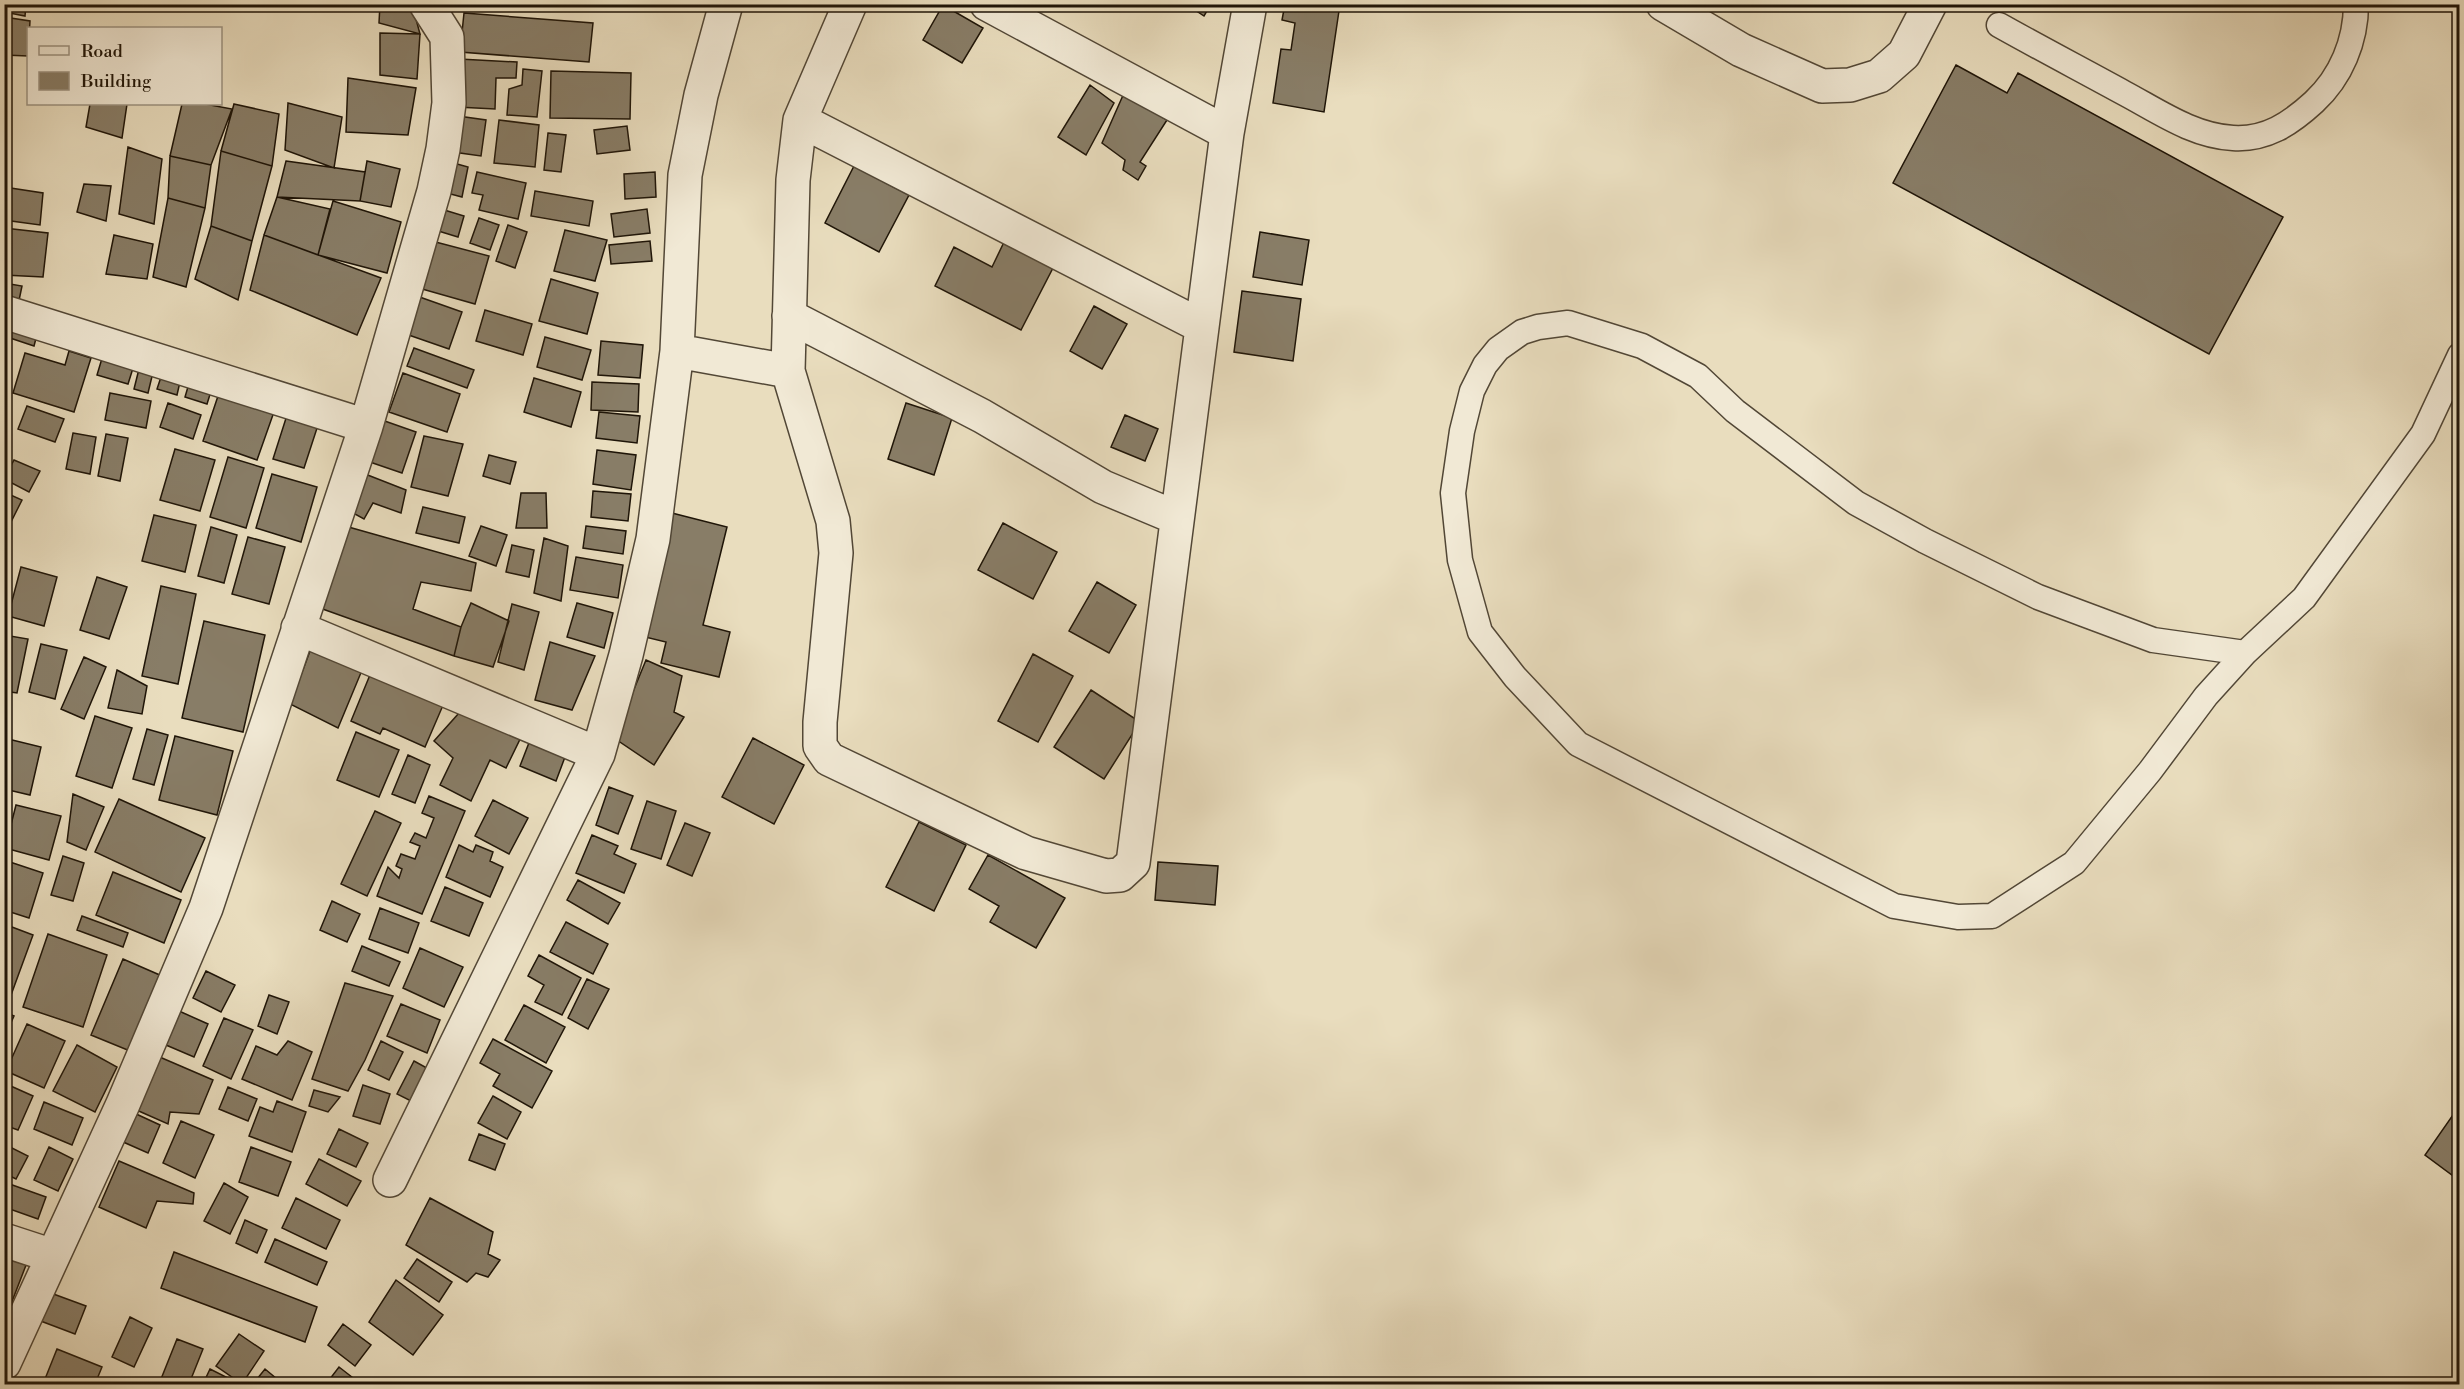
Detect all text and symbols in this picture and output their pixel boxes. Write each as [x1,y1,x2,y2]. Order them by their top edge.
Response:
legend [27,27,222,105]
text: Road [81,40,124,63]
text: Building [80,70,152,93]

